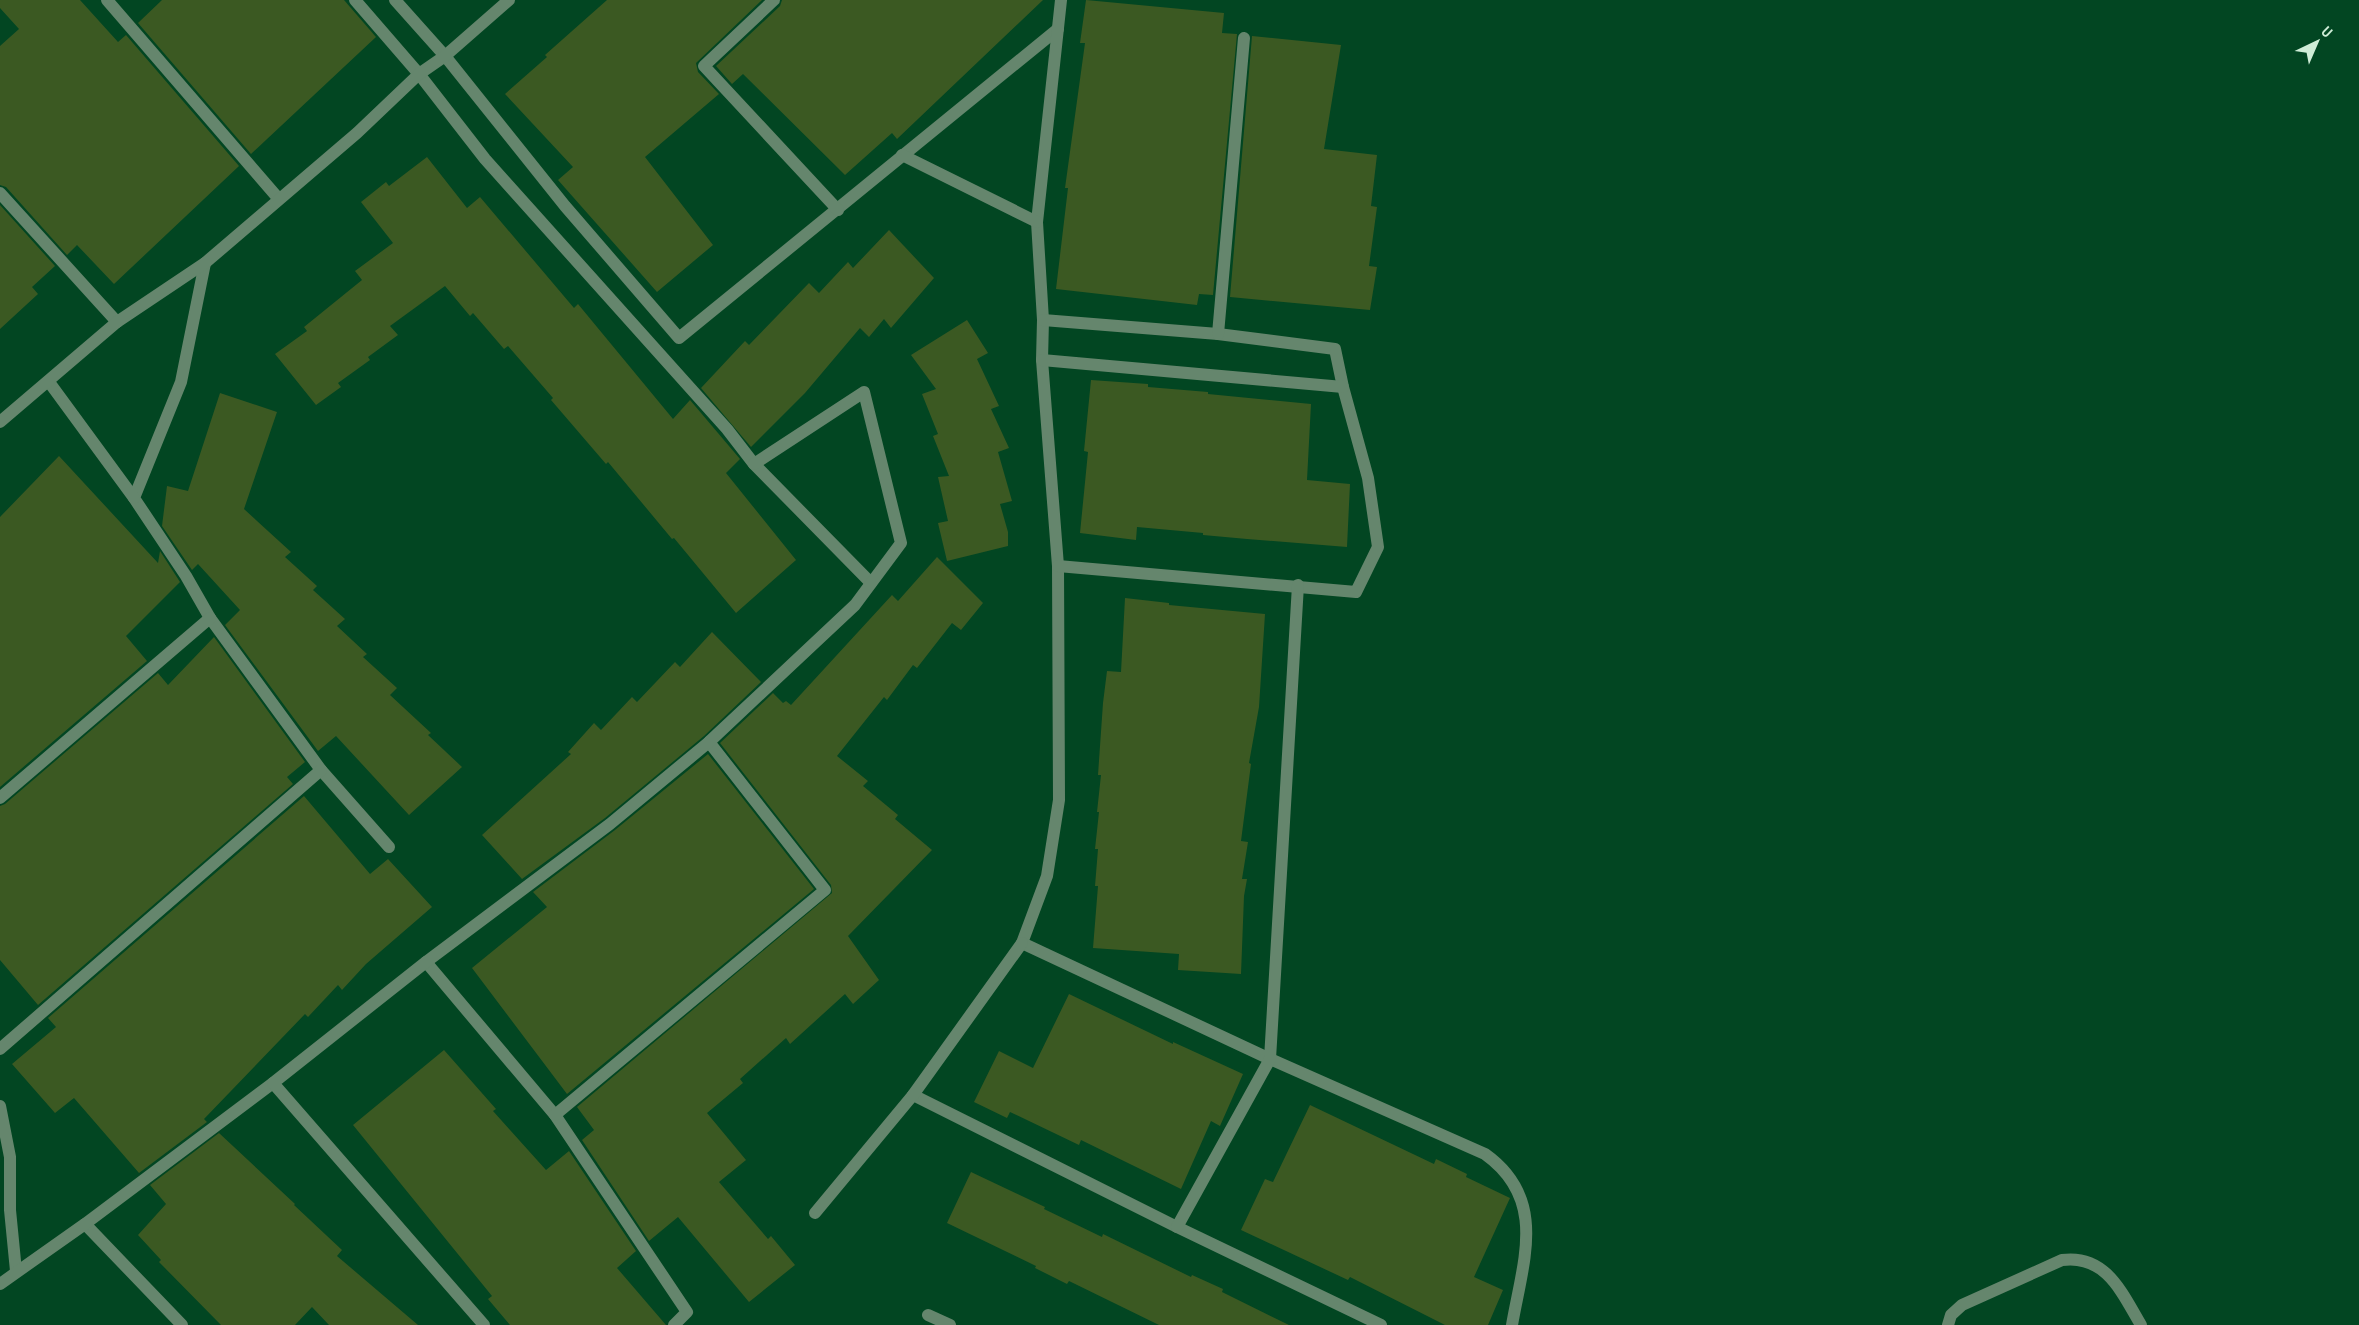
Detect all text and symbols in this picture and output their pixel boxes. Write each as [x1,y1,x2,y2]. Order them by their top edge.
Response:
north arrow [2287,12,2347,72]
text: U [2317,23,2336,42]

